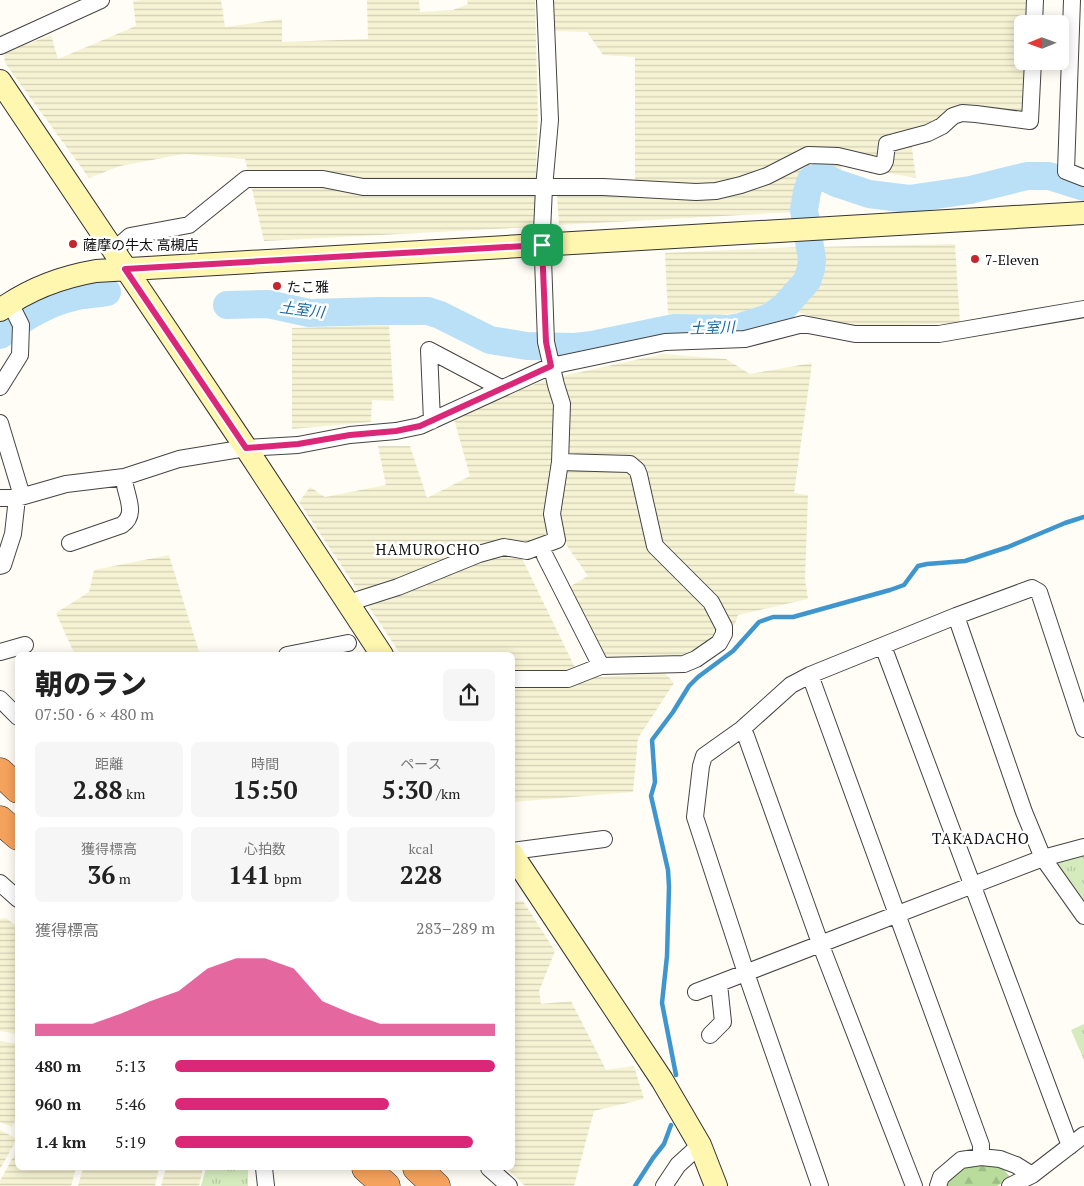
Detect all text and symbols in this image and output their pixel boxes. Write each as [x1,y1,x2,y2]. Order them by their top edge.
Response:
north arrow [1014,15,1069,70]
map controls [1014,15,1069,70]
pin [521,224,563,266]
icon: arrive [528,231,556,259]
place label: 薩摩の牛太 高槻店 [83,235,198,254]
marker: 薩摩の牛太 高槻店 [67,238,79,250]
place label: 7-Eleven [985,250,1040,269]
marker: 7-Eleven [969,253,981,265]
place label: たこ雅 [287,277,329,296]
marker: たこ雅 [271,280,283,292]
water label: 土室川 [278,296,328,322]
water label: 土室川 [689,316,737,338]
district label: HAMUROCHO [375,539,481,559]
text: 朝のラン [35,665,147,702]
button: share [443,669,495,721]
text: 07:50 · 6 × 480 m [35,703,154,725]
text: 距離 [95,754,123,773]
text: 時間 [251,754,279,773]
text: ペース [400,754,442,773]
text: 2.88 [73,773,123,806]
text: 15:50 [232,773,298,806]
text: 5:30 [382,773,433,806]
text: km [123,784,145,803]
text: /km [433,784,460,803]
district label: TAKADACHO [932,828,1030,848]
text: 獲得標高 [81,839,137,858]
text: 心拍数 [244,839,286,858]
text: kcal [409,839,433,858]
text: 36 [87,858,115,891]
text: 141 [228,858,271,891]
text: 228 [400,858,442,891]
text: m [115,869,131,888]
text: bpm [271,869,302,888]
text: 283–289 m [416,917,495,939]
text: 獲得標高 [35,919,99,941]
text: 480 m [35,1055,81,1077]
text: 5:13 [115,1055,146,1077]
text: 960 m [35,1093,81,1115]
text: 5:46 [115,1093,146,1115]
text: 1.4 km [35,1131,86,1153]
text: 5:19 [115,1131,146,1153]

